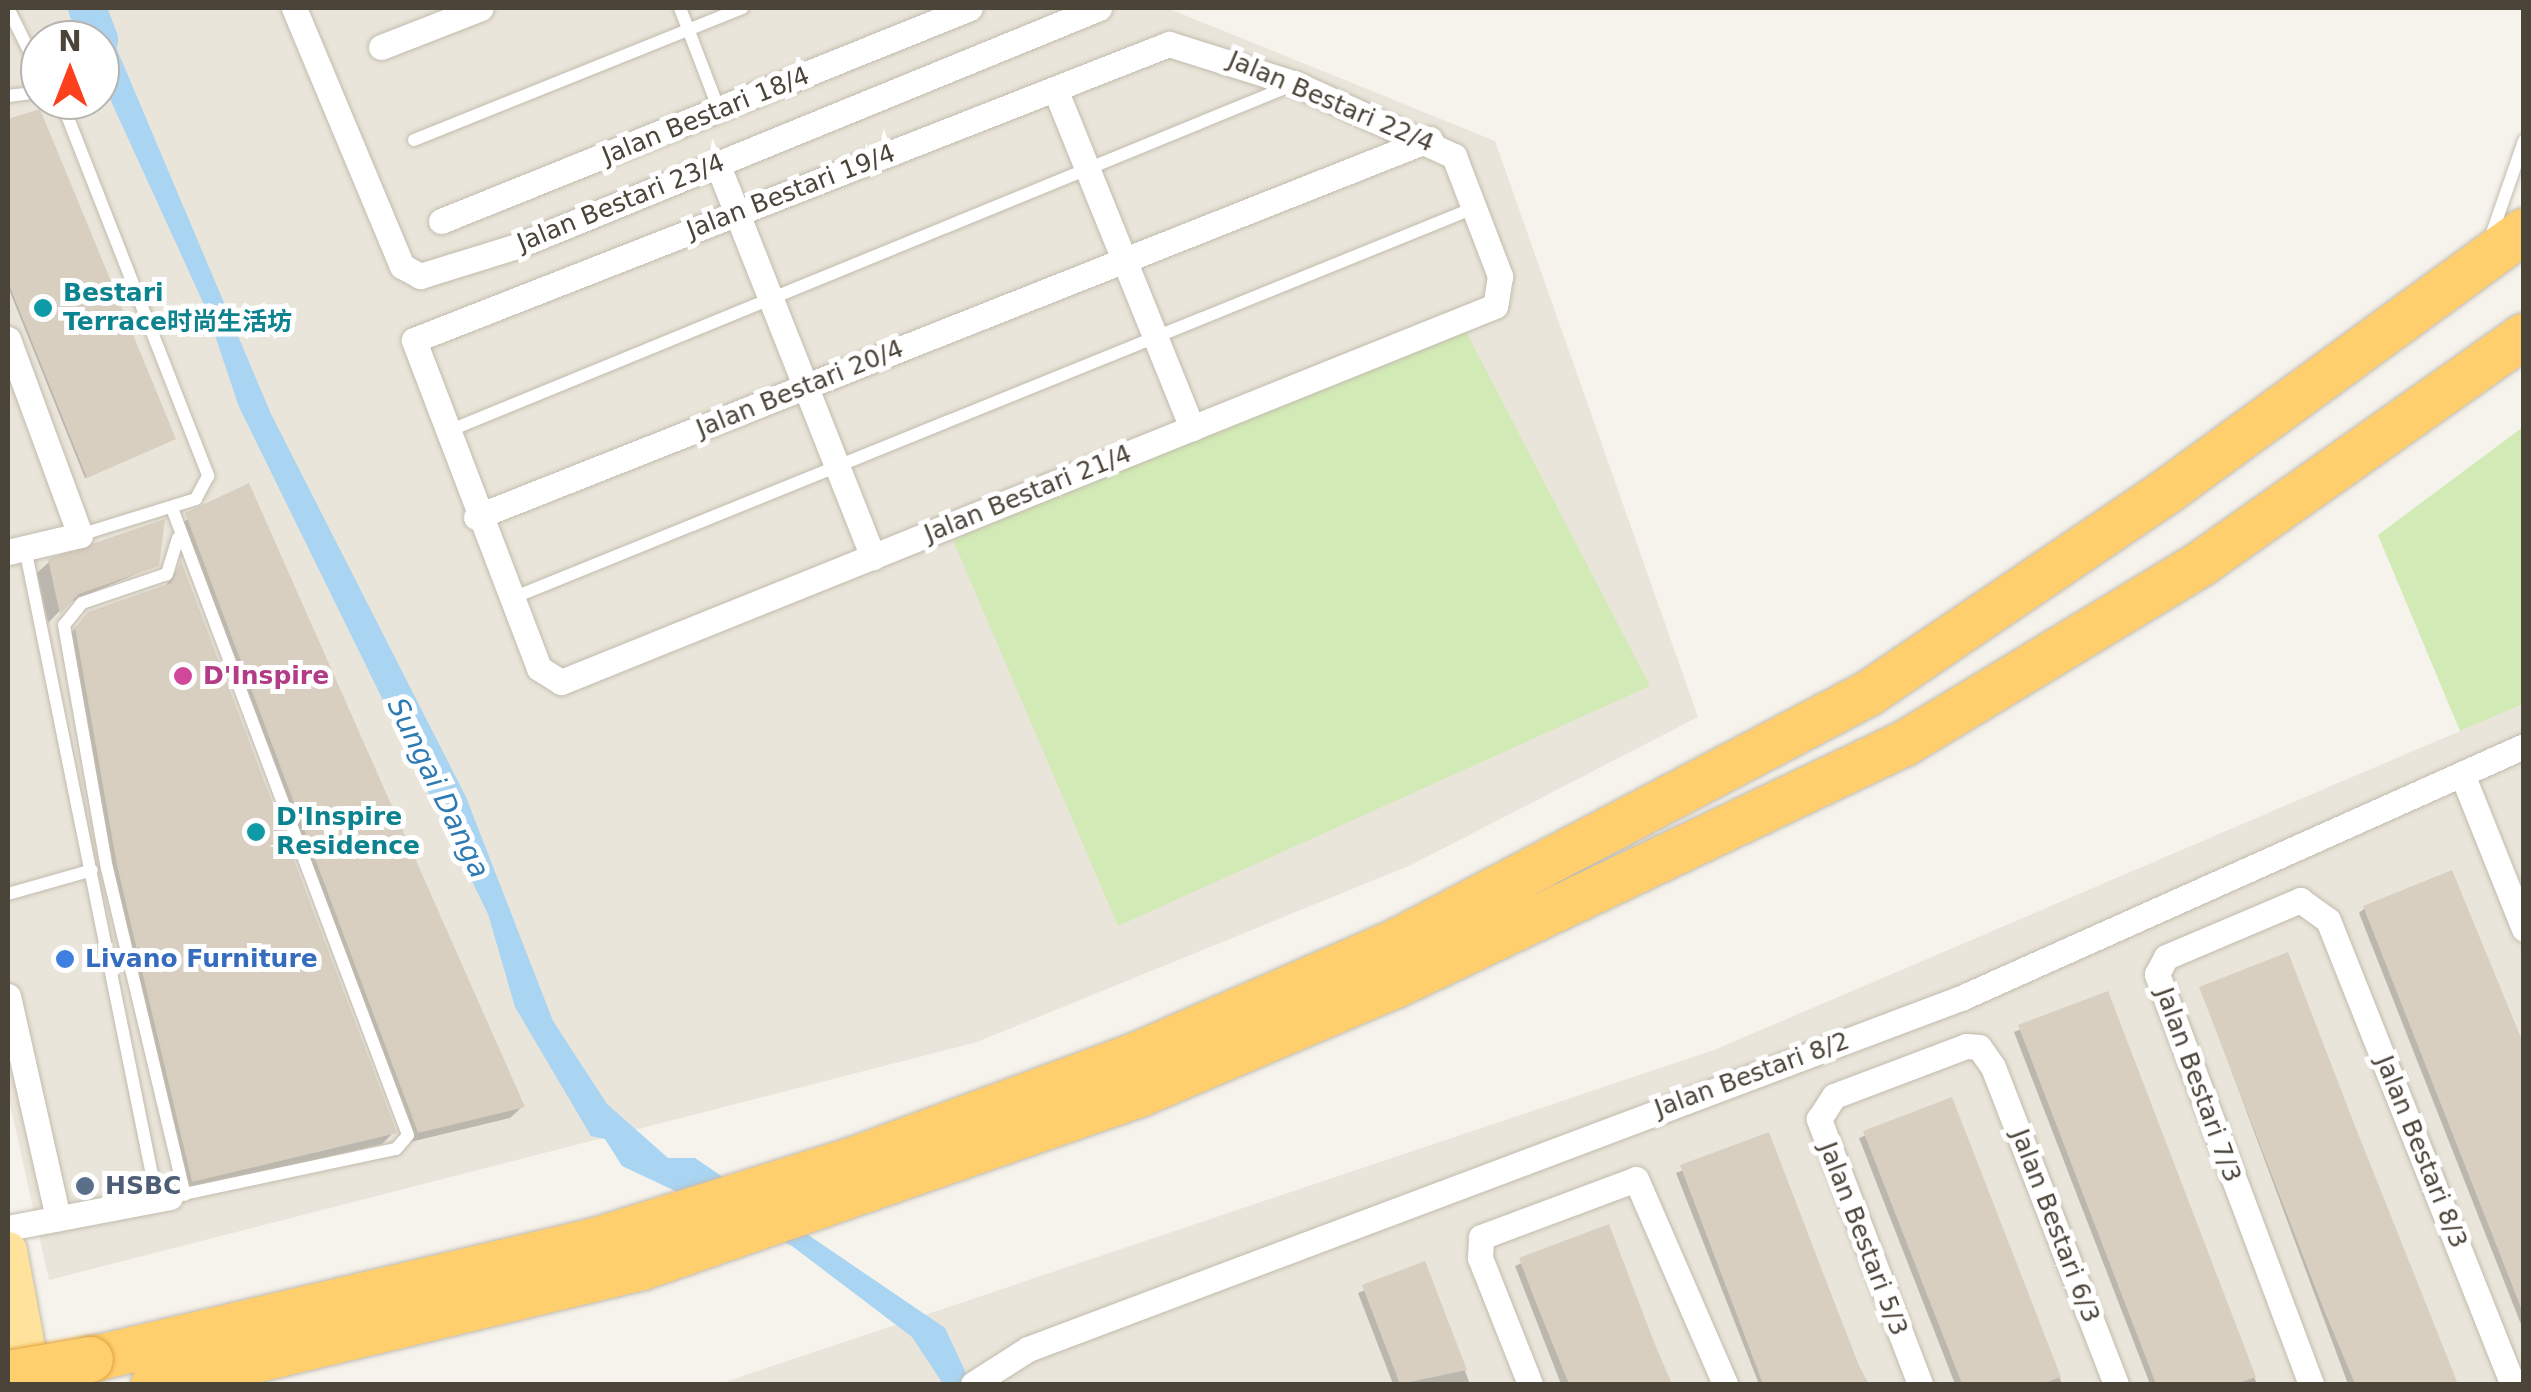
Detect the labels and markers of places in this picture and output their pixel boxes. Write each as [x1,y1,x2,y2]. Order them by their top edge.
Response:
place label: Bestari Terrace时尚生活坊 [63,279,292,338]
marker: Bestari Terrace时尚生活坊 [32,297,54,319]
place label: D'Inspire [203,661,329,691]
marker: D'Inspire [172,665,194,687]
place label: D'Inspire Residence [276,803,420,862]
marker: D'Inspire Residence [245,821,267,843]
place label: Livano Furniture [85,944,318,974]
marker: Livano Furniture [54,948,76,970]
place label: HSBC [105,1171,181,1201]
marker: HSBC [74,1175,96,1197]

